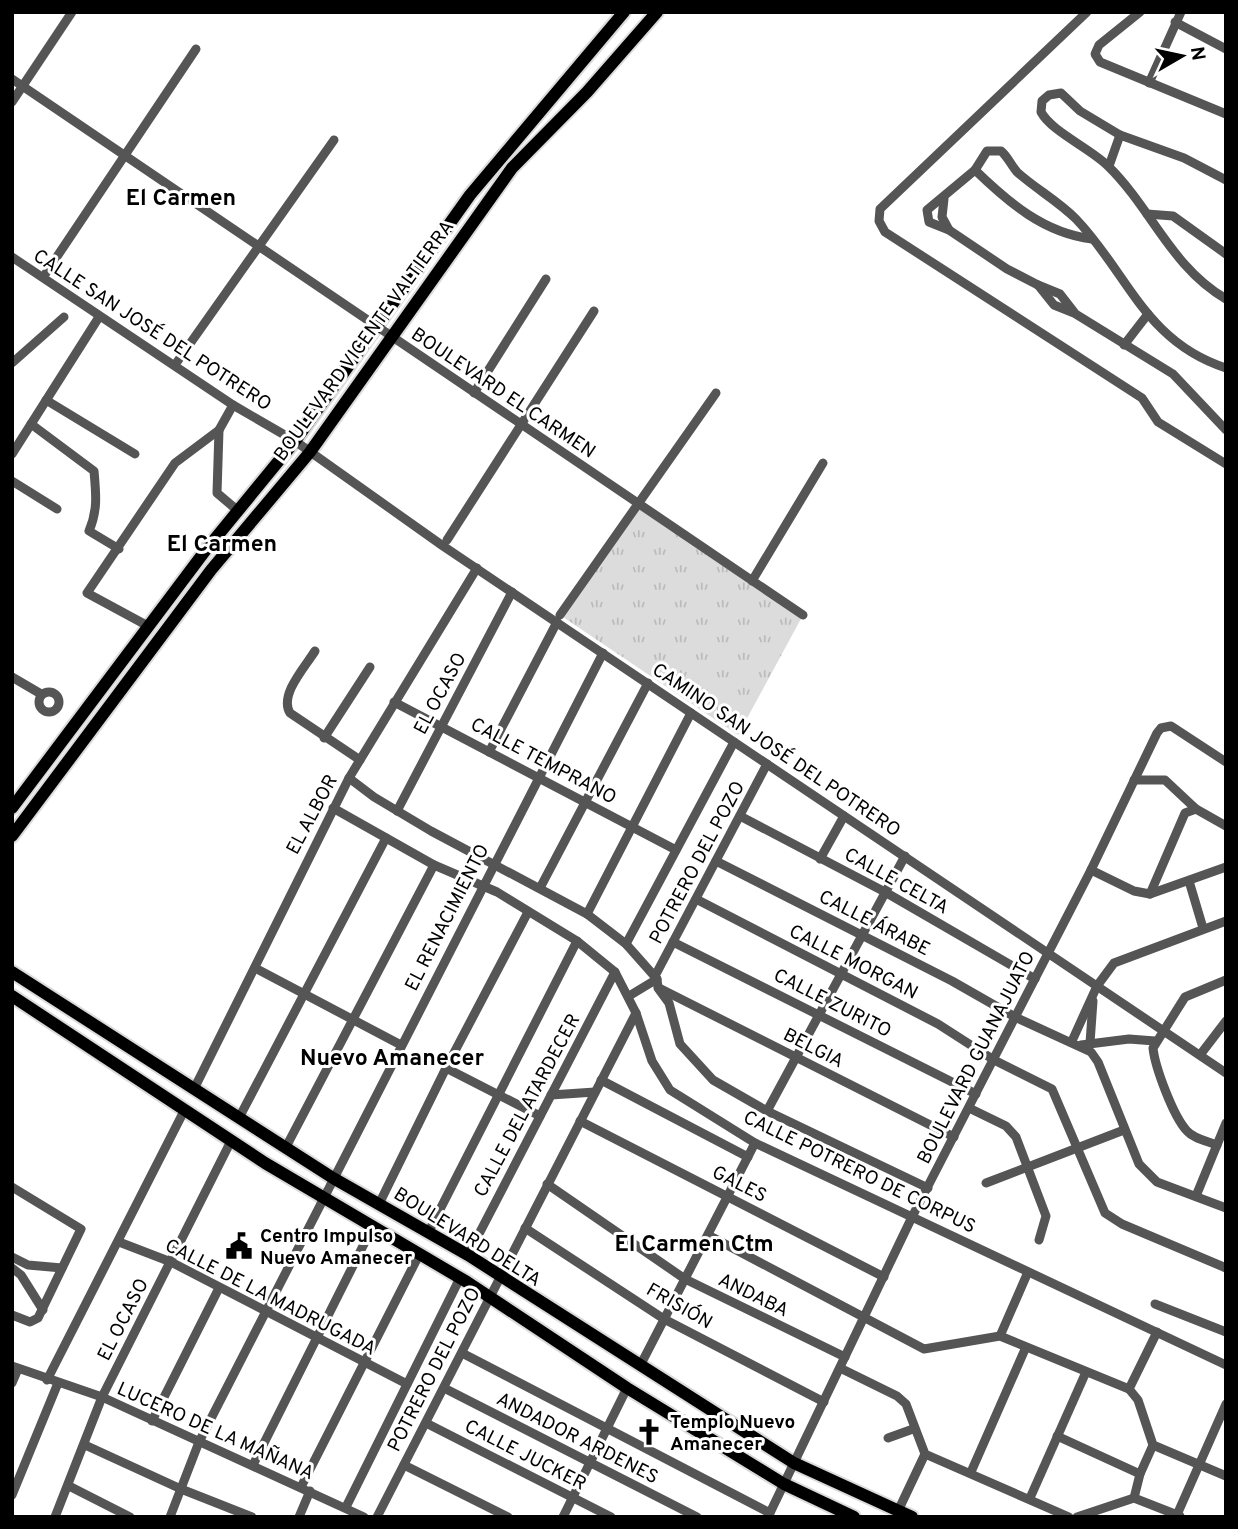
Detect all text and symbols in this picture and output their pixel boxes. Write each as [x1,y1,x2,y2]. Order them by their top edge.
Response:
north arrow [1147,21,1217,91]
text: N [1184,45,1210,62]
district label: El Carmen [126,185,236,214]
street label: BOULEVARD VICENTE VALTIERRA [269,216,460,466]
street label: CALLE SAN JOSÉ DEL POTRERO [28,244,276,417]
street label: BOULEVARD EL CARMEN [406,323,600,464]
district label: El Carmen [167,531,277,560]
street label: EL OCASO [409,649,472,739]
street label: CAMINO SAN JOSÉ DEL POTRERO [647,658,905,843]
street label: CALLE TEMPRANO [466,713,620,810]
street label: EL ALBOR [282,771,344,859]
street label: POTRERO DEL POZO [645,777,751,949]
street label: EL RENACIMIENTO [400,840,495,995]
street label: CALLE CELTA [840,843,952,920]
street label: CALLE ÁRABE [814,885,934,962]
street label: CALLE MORGAN [785,920,922,1006]
street label: BOULEVARD GUANAJUATO [913,947,1041,1168]
street label: CALLE ZURITO [769,964,895,1044]
street label: CALLE DEL ATARDECER [469,1010,586,1202]
street label: BELGIA [779,1023,847,1074]
district label: Nuevo Amanecer [300,1045,484,1074]
street label: CALLE POTRERO DE CORPUS [739,1106,979,1240]
street label: GALES [708,1161,771,1209]
street label: BOULEVARD DELTA [389,1183,545,1293]
place label: Centro Impulso Nuevo Amanecer [260,1225,412,1271]
public building icon: Centro Impulso Nuevo Amanecer [224,1231,254,1261]
district label: El Carmen Ctm [614,1231,774,1260]
street label: CALLE DE LA MADRUGADA [160,1234,380,1362]
street label: ANDABA [714,1269,792,1323]
street label: EL OCASO [93,1275,155,1365]
street label: FRISIÓN [642,1277,717,1335]
street label: POTRERO DEL POZO [383,1284,487,1456]
street label: LUCERO DE LA MAÑANA [113,1377,318,1486]
street label: ANDADOR ARDENES [492,1387,662,1490]
place label: Templo Nuevo Amanecer [670,1411,795,1457]
street label: CALLE JUCKER [460,1415,590,1497]
church icon: Templo Nuevo Amanecer [634,1417,664,1447]

